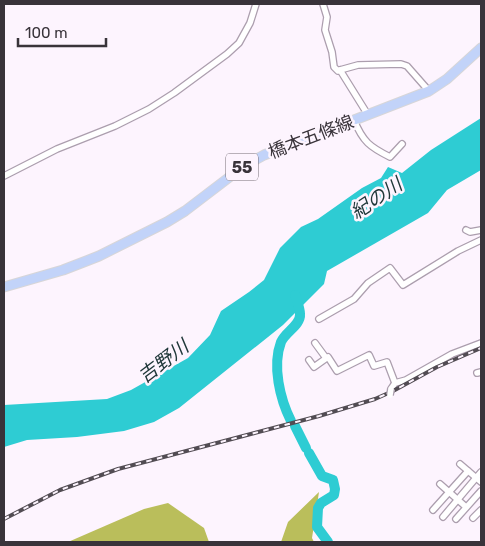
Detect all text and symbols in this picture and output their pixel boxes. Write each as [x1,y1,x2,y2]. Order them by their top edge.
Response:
scale bar [18,15,105,47]
text: 100 m [25,24,67,42]
street label: 橋本五條線 [265,111,357,163]
road number: 55 [226,154,258,180]
water label: 紀の川 [346,172,408,224]
water label: 吉野川 [134,334,195,388]

